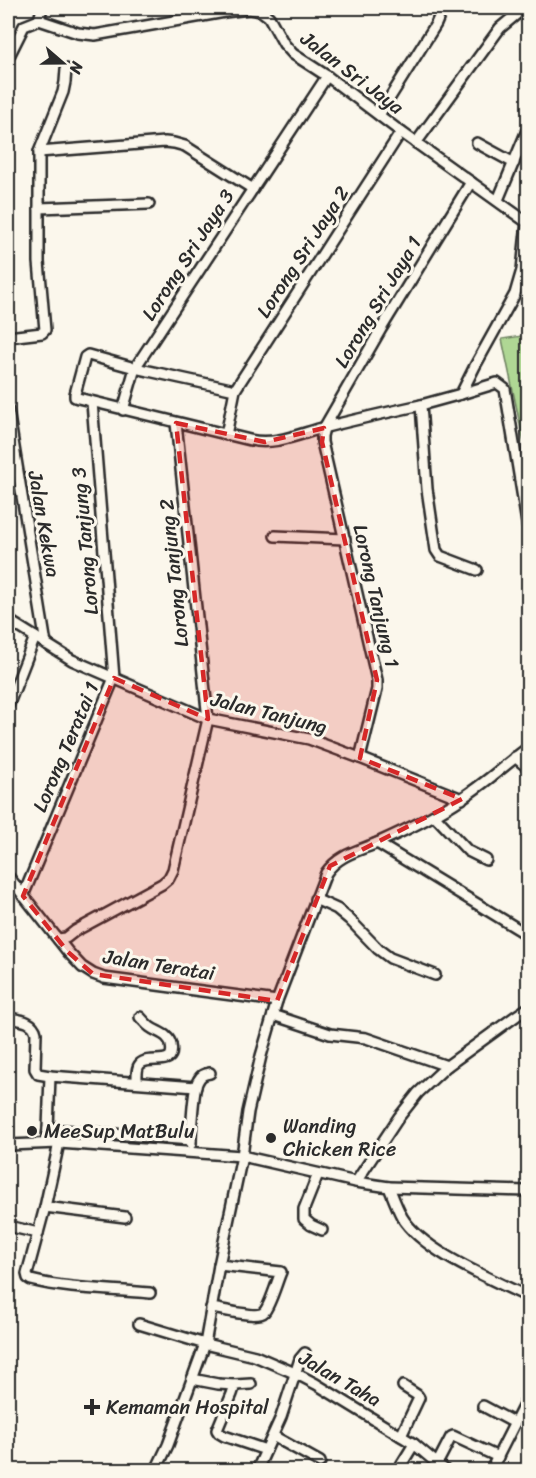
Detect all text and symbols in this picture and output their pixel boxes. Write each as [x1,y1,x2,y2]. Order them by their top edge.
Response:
street label: Jalan Sri Jaya [292,22,412,124]
north arrow [33,33,93,93]
text: N [61,57,92,79]
street label: Lorong Sri Jaya 2 [247,178,359,325]
street label: Lorong Sri Jaya 3 [132,182,244,328]
street label: Lorong Sri Jaya 1 [325,229,431,375]
street label: Lorong Tanjung 3 [61,466,109,616]
street label: Jalan Kekwa [17,467,71,580]
street label: Lorong Tanjung 2 [149,497,199,649]
street label: Lorong Tanjung 1 [343,521,409,671]
street label: Lorong Teratai 1 [23,676,109,818]
street label: Jalan Tanjung [206,681,331,744]
street label: Jalan Teratai [100,939,218,991]
place label: Wanding Chicken Rice [283,1109,396,1167]
place label: MeeSup MatBulu [44,1114,195,1149]
marker: MeeSup MatBulu [25,1124,39,1138]
marker: Wanding Chicken Rice [264,1131,278,1145]
street label: Jalan Taha [291,1341,388,1417]
place label: Kemaman Hospital [106,1390,270,1425]
marker: Kemaman Hospital [83,1398,101,1416]

